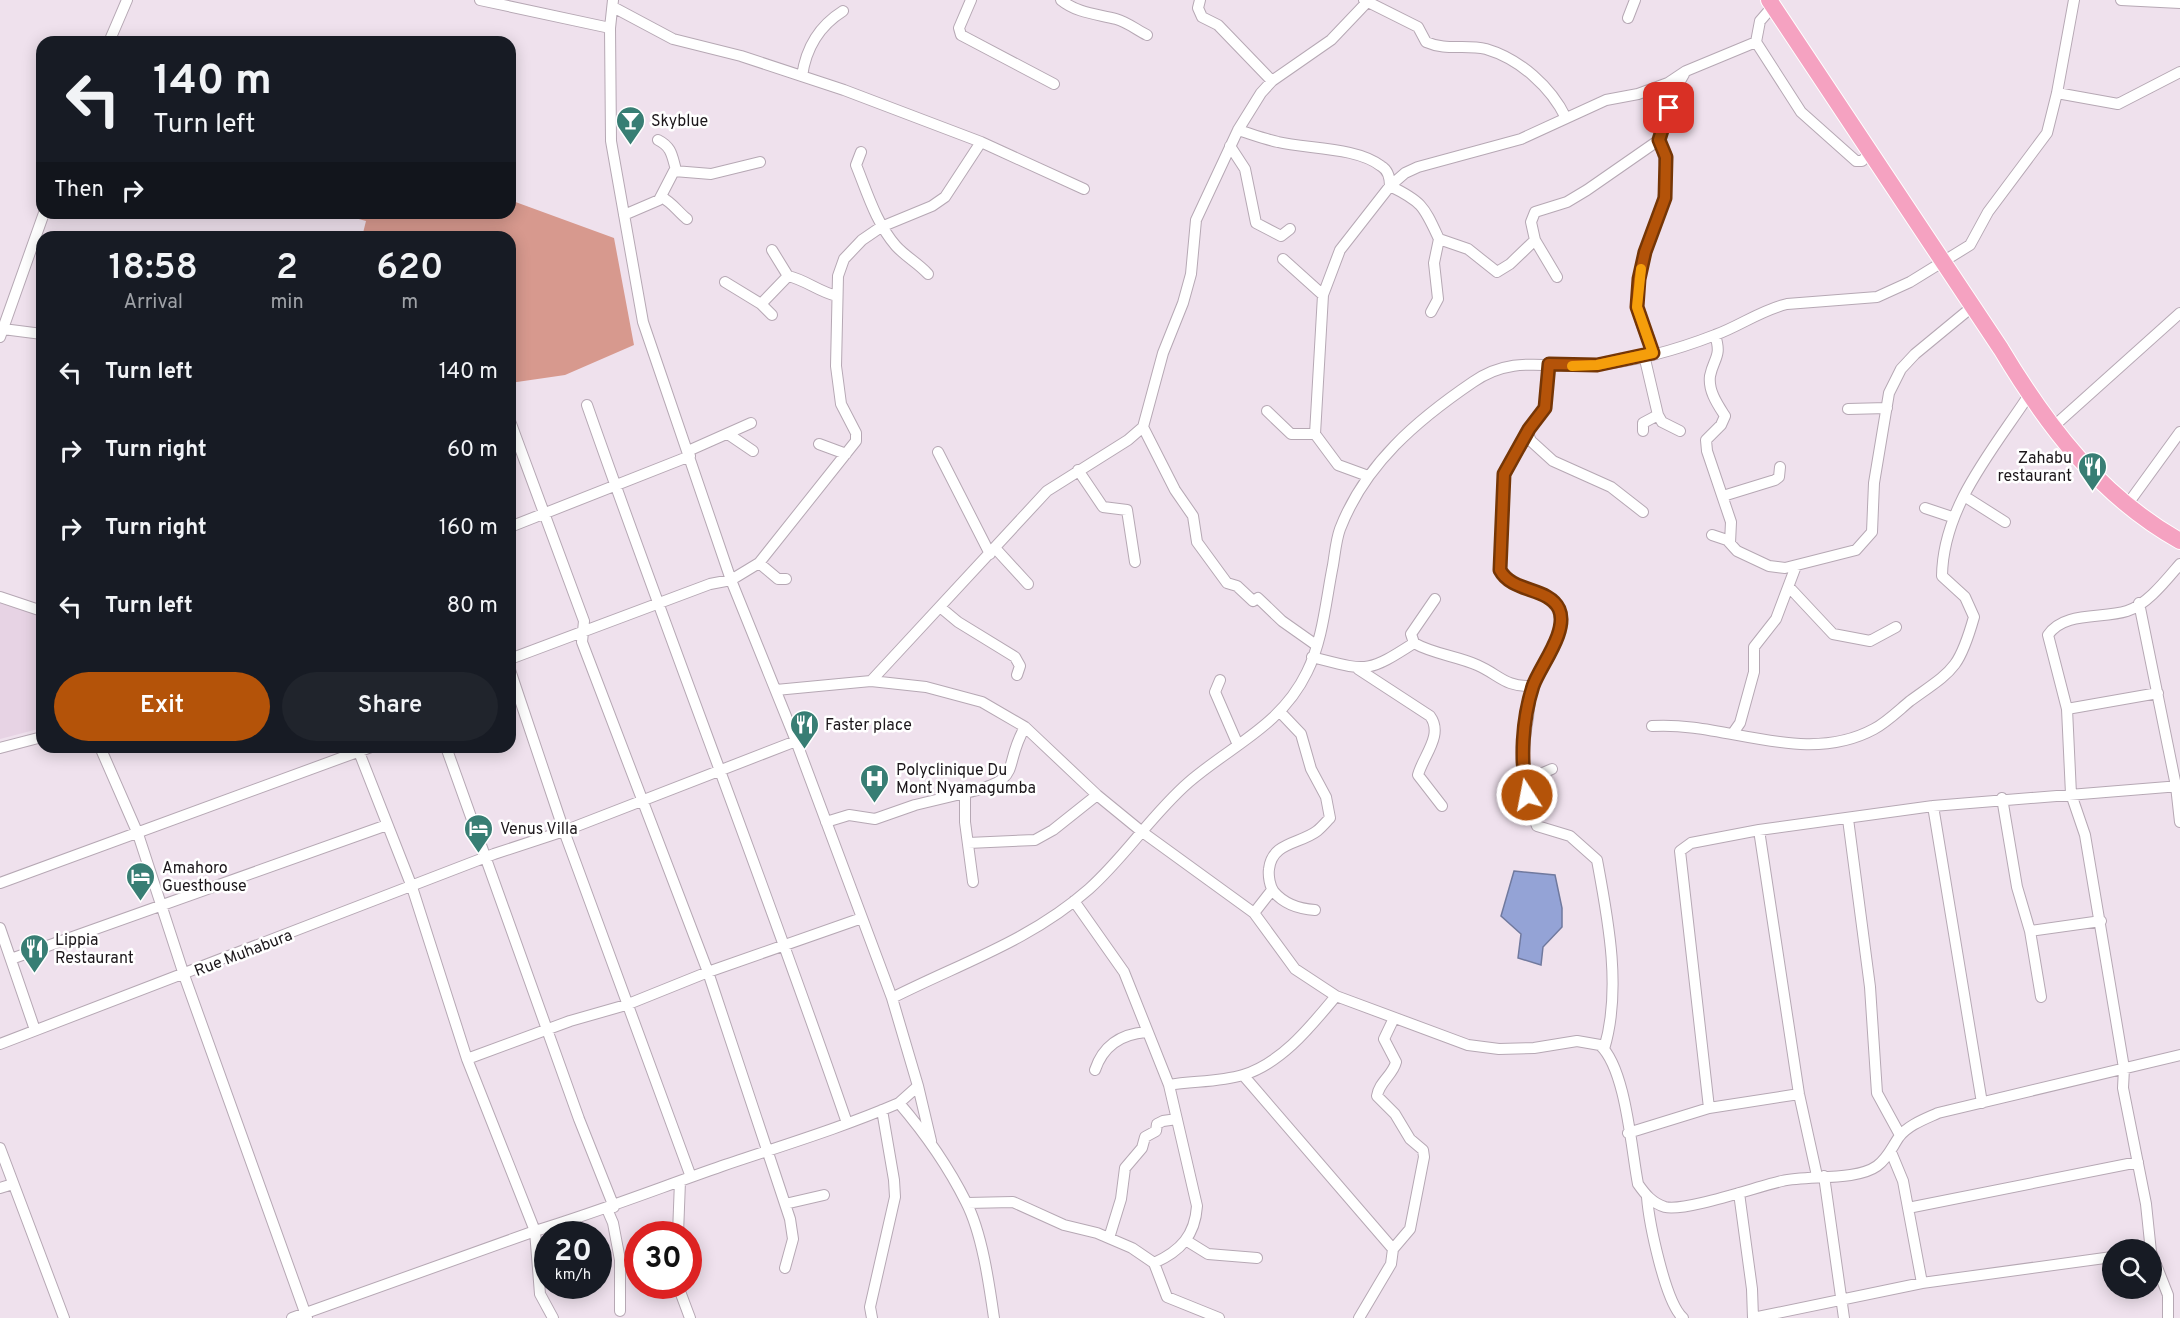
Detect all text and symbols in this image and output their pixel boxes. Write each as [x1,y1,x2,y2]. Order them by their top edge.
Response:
text: 140 m [153,56,272,109]
icon: left [54,60,132,138]
pin [1643,82,1694,133]
icon: arrive [1652,91,1685,124]
bar icon: Skyblue [614,104,646,146]
text: Turn left [153,108,255,142]
place label: Skyblue [651,112,708,132]
icon: right [116,174,149,207]
text: Then [54,177,104,204]
text: 18:58 [108,246,198,292]
text: 2 [276,246,298,292]
text: 620 [376,246,444,292]
text: Arrival [123,290,183,316]
text: min [270,290,304,316]
text: m [401,290,418,316]
icon: left [54,356,87,389]
text: Turn left [105,359,193,386]
text: 140 m [439,359,498,386]
icon: right [54,434,87,467]
text: Turn right [105,437,207,464]
text: 60 m [447,437,498,464]
place label: Zahabu restaurant [1998,449,2072,487]
restaurant icon: Zahabu restaurant [2077,450,2109,492]
icon: right [54,512,87,545]
text: Turn right [105,515,207,542]
text: 160 m [439,515,498,542]
icon: left [54,590,87,623]
text: Turn left [105,593,193,620]
text: 80 m [447,593,498,620]
button: Exit [54,672,270,741]
button: Share [282,672,498,741]
restaurant icon: Faster place [788,708,820,750]
place label: Faster place [825,716,912,736]
place label: Polyclinique Du Mont Nyamagumba [896,761,1036,799]
hospital icon: Polyclinique Du Mont Nyamagumba [859,762,891,804]
position arrow [1495,763,1559,827]
hotel icon: Venus Villa [463,812,495,854]
place label: Venus Villa [500,820,578,840]
place label: Amahoro Guesthouse [162,859,247,897]
hotel icon: Amahoro Guesthouse [125,860,157,902]
street label: Rue Muhabura [192,926,296,982]
place label: Lippia Restaurant [55,931,134,969]
restaurant icon: Lippia Restaurant [18,932,50,974]
speed limit sign: 30 [624,1221,702,1299]
text: 20 [554,1234,592,1271]
map controls [2102,1239,2162,1299]
button: search [2102,1239,2162,1299]
text: km/h [555,1266,591,1285]

